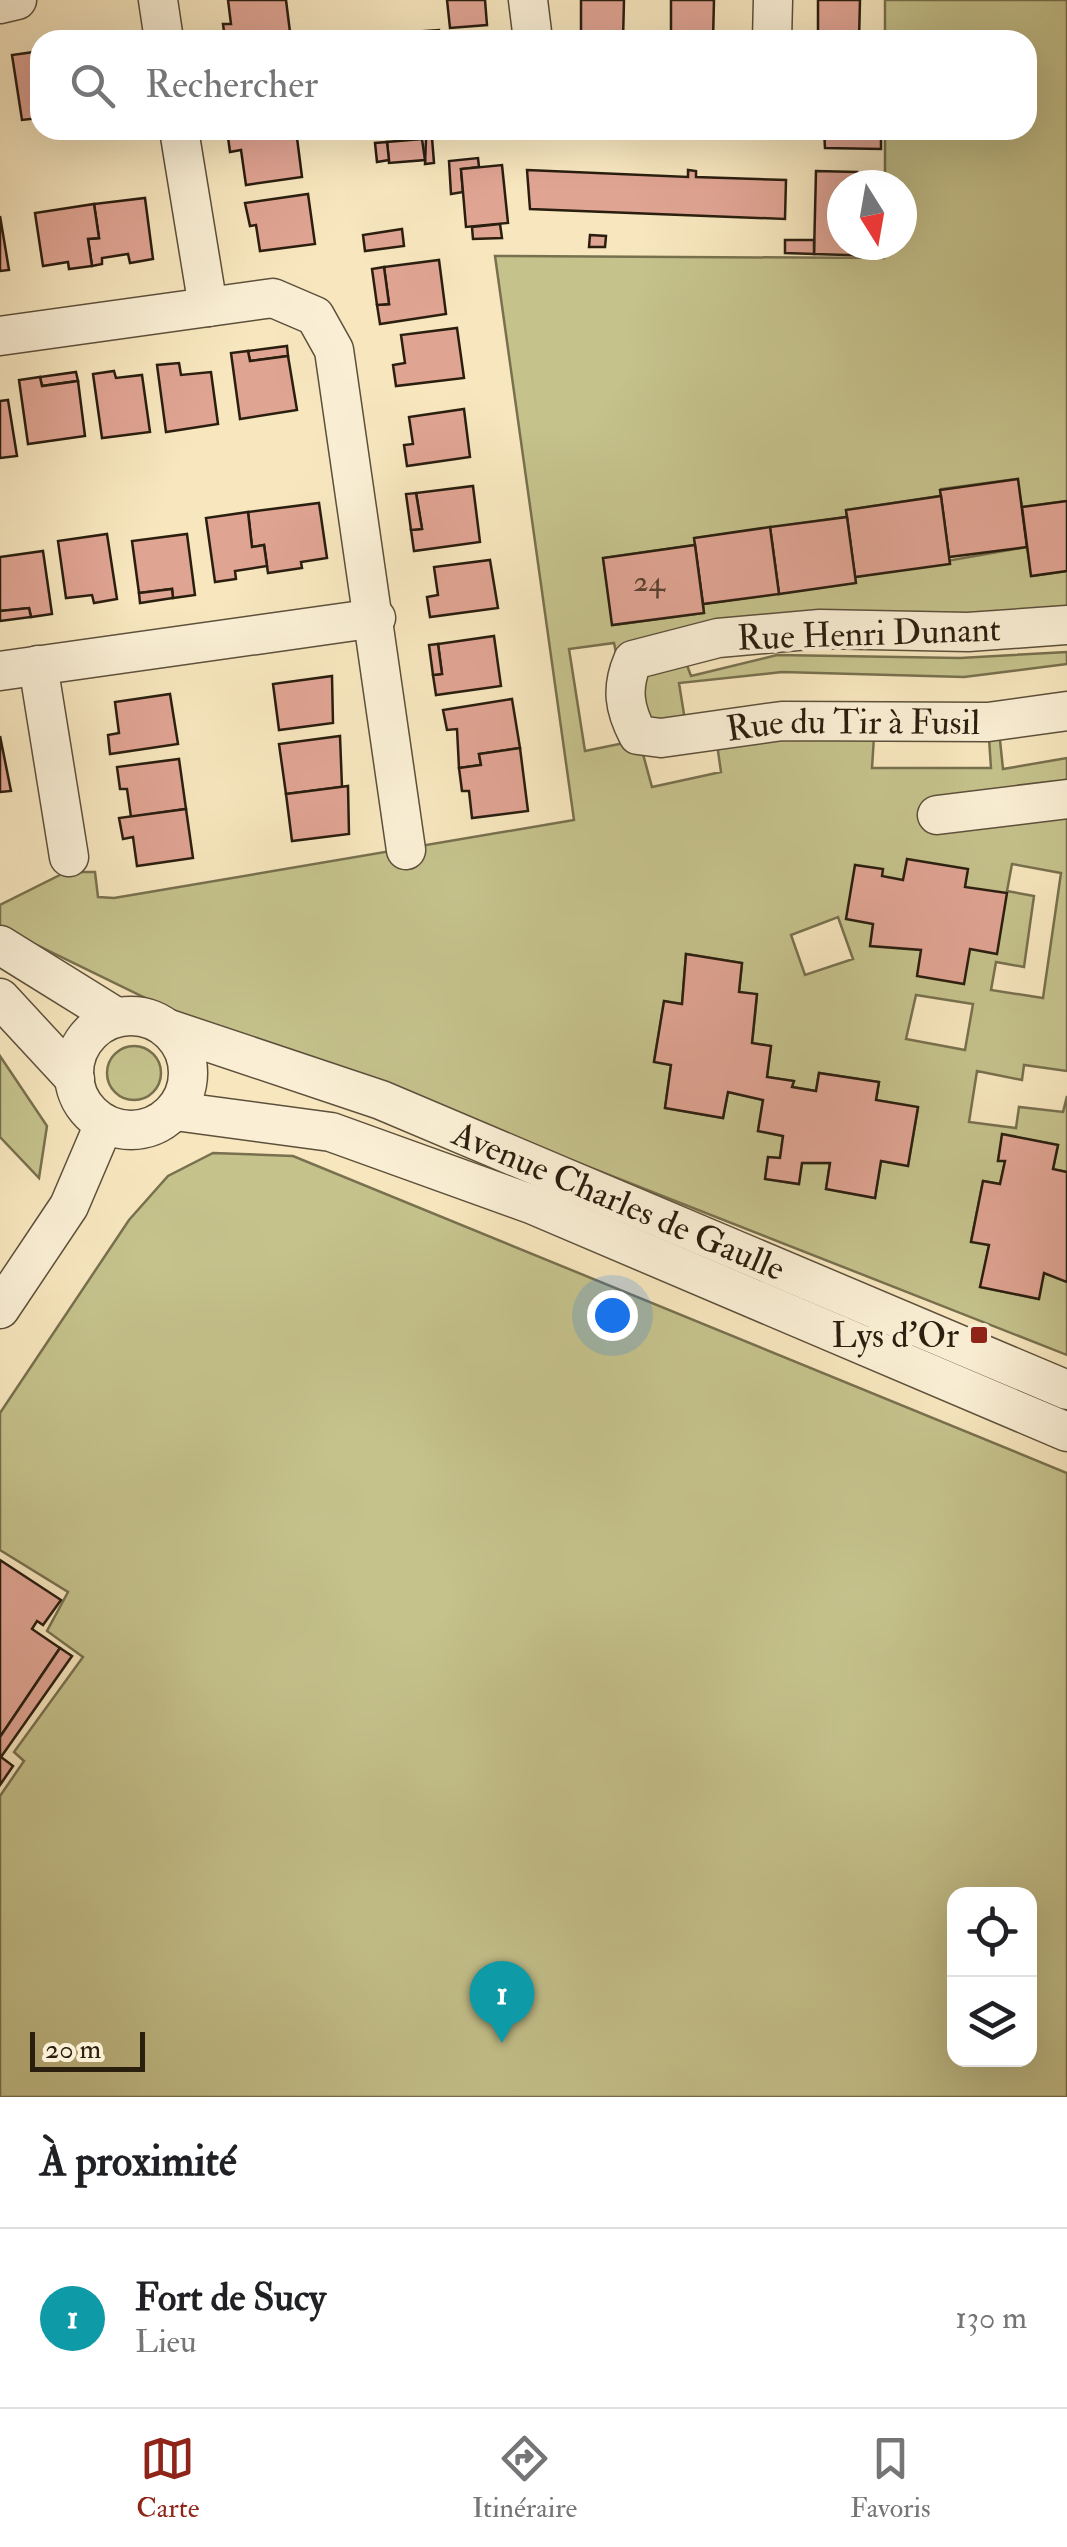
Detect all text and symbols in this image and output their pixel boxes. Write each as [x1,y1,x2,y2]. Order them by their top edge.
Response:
search box [30,30,1037,140]
icon: search [65,58,120,113]
text: Rechercher [145,61,318,109]
north arrow [827,170,917,260]
house number: 24 [633,563,667,600]
street label: Rue Henri Dunant [736,607,1002,661]
street label: Rue du Tir à Fusil [723,700,980,752]
street label: Avenue Charles de Gaulle [445,1111,791,1291]
your location [587,1290,638,1341]
place label: Lys d'Or [831,1314,959,1358]
marker: Lys d'Or [968,1324,990,1346]
map controls [947,1887,1037,2067]
button: locate [947,1887,1037,1977]
pin: 1 [470,1960,534,2043]
button: layers [947,1977,1037,2067]
scale bar [30,2027,145,2072]
text: 20 m [45,2032,101,2067]
text: À proximité [40,2136,236,2188]
text: Fort de Sucy [135,2274,326,2322]
text: 1 [67,2298,78,2338]
text: 130 m [955,2298,1027,2338]
text: Lieu [135,2322,197,2362]
tab: Carte [136,2431,199,2526]
tab: Itinéraire [472,2431,577,2526]
tab: Favoris [850,2431,931,2526]

